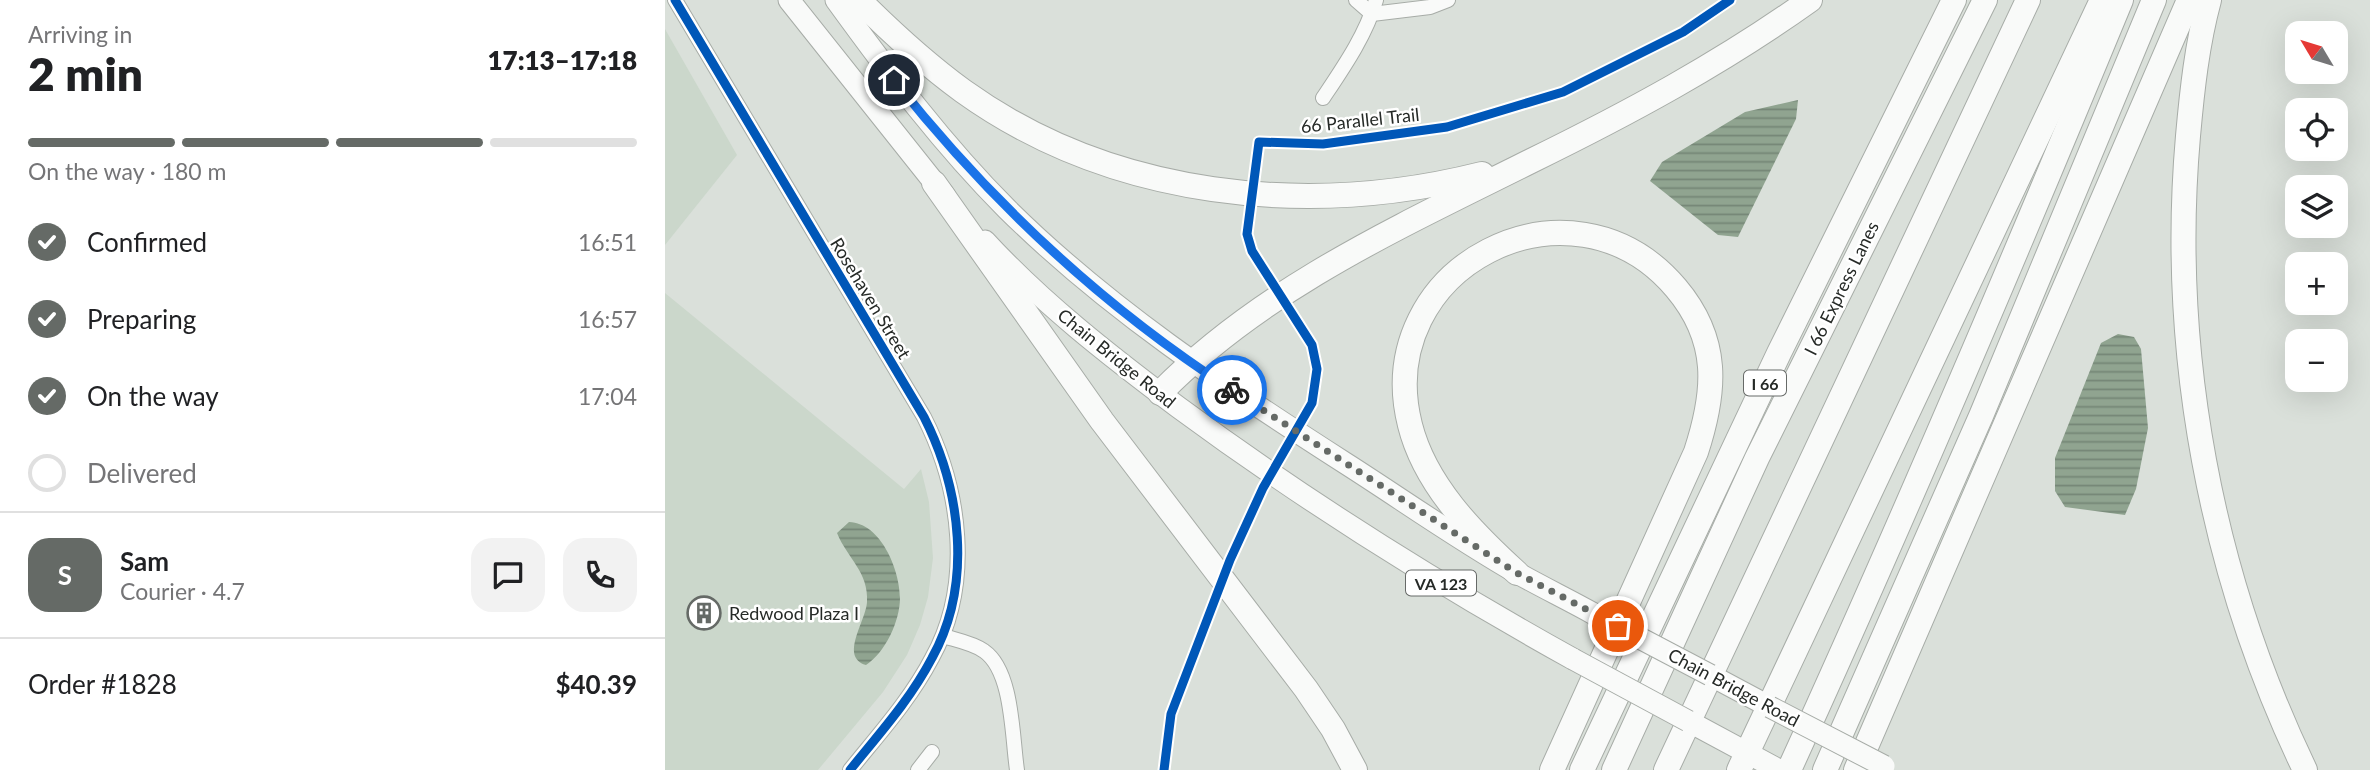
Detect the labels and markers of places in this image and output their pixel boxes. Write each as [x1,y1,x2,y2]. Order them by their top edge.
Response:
pin [864,50,924,110]
building icon: Redwood Plaza I [685,594,723,632]
pin [1588,596,1648,656]
place label: Redwood Plaza I [729,602,859,624]

